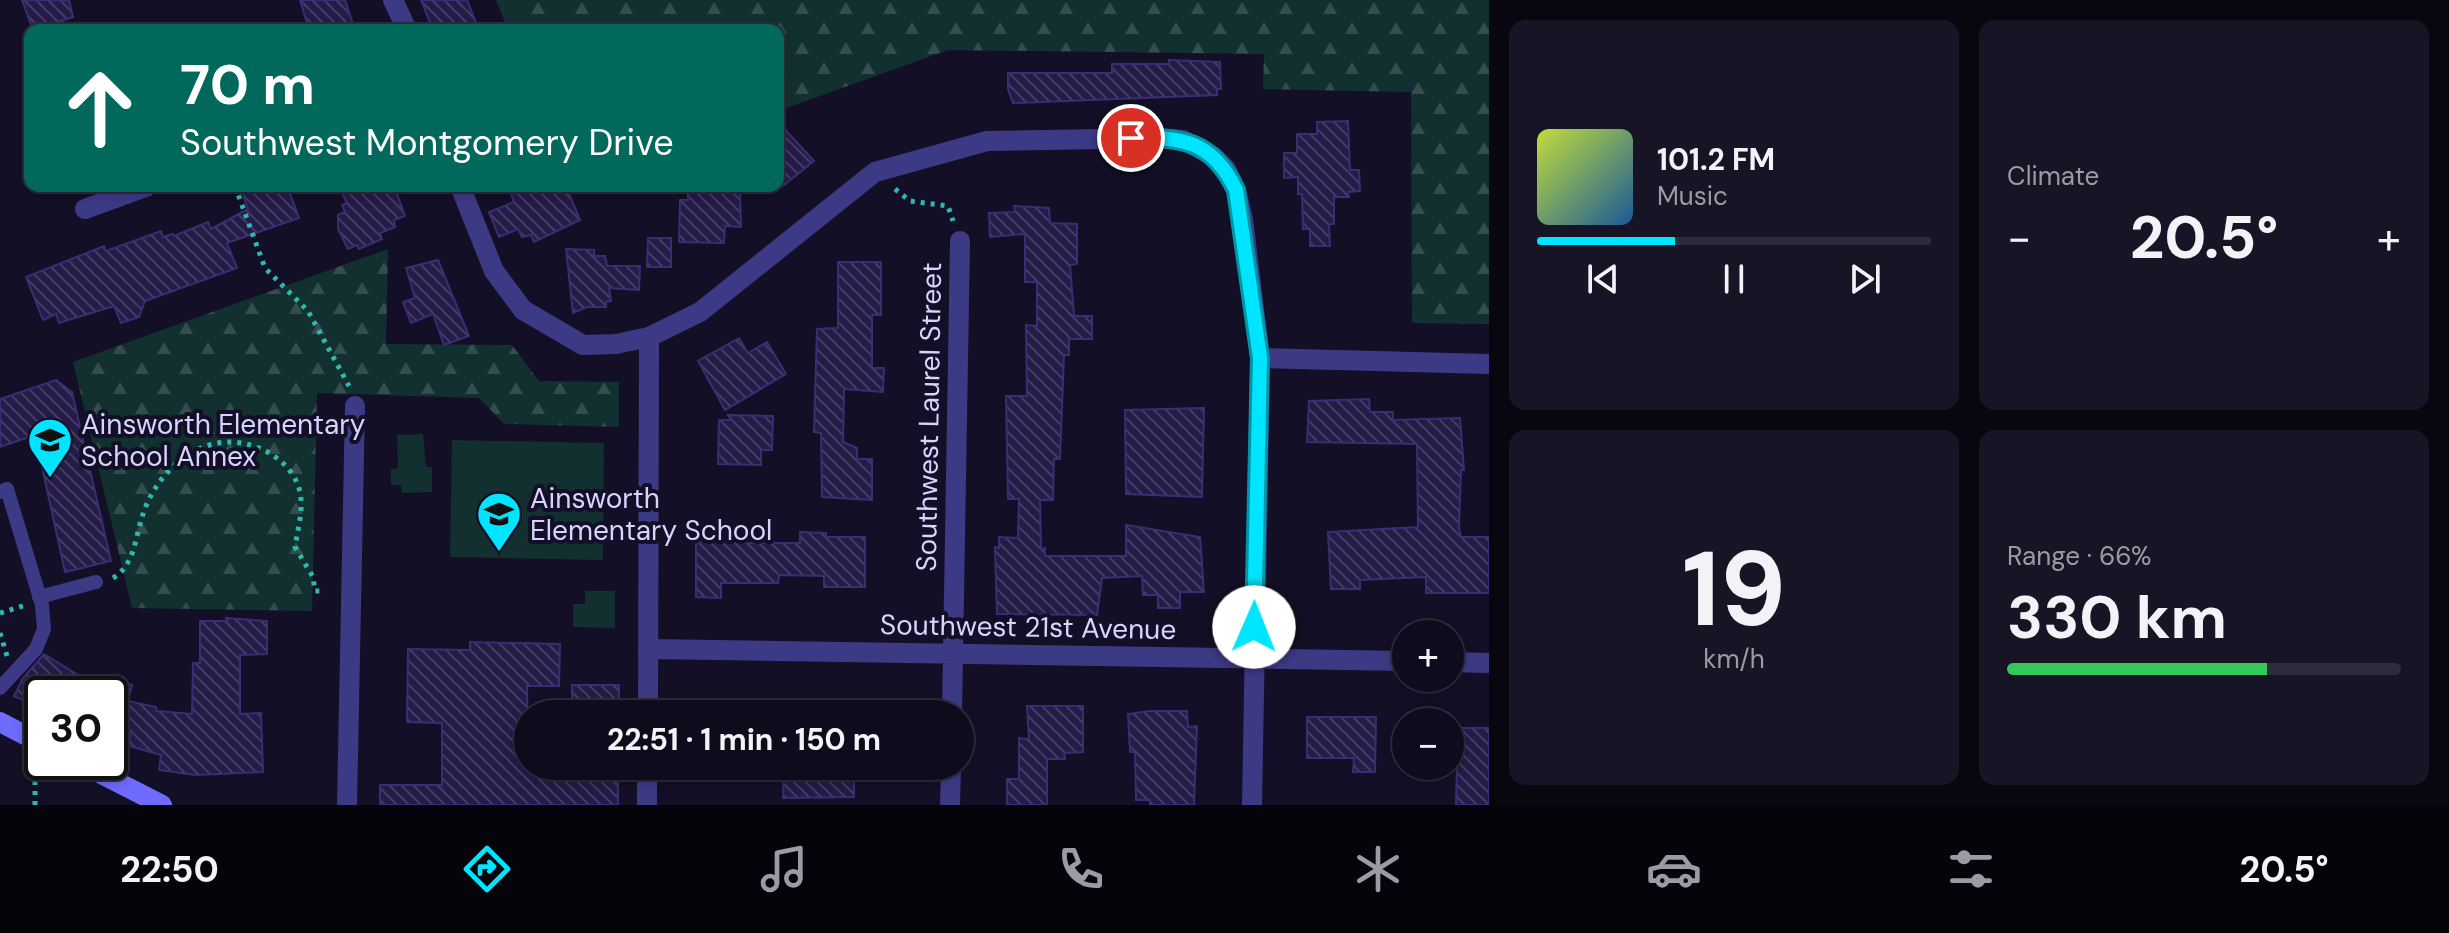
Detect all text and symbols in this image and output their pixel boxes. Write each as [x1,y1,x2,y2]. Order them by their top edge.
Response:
text: 70 m [180,48,315,121]
icon: ahead [48,56,152,160]
pin [1097,104,1165,172]
icon: arrive [1109,116,1153,160]
text: Southwest Montgomery Drive [180,119,674,166]
text: 101.2 FM [1657,140,1775,179]
text: Climate [2007,159,2099,193]
text: Music [1657,179,1728,213]
text: 20.5° [2130,198,2278,277]
text: − [2007,209,2031,267]
text: + [2377,209,2401,267]
icon: previous [1581,257,1625,301]
icon: pause [1712,257,1756,301]
icon: next [1843,257,1887,301]
street label: Southwest Laurel Street [908,262,950,572]
place label: Ainsworth Elementary School Annex [81,406,365,475]
school or university icon: Ainsworth Elementary School Annex [26,416,74,479]
place label: Ainsworth Elementary School [530,480,772,549]
school or university icon: Ainsworth Elementary School [475,490,523,553]
text: 19 [1682,522,1786,657]
text: Range · 66% [2007,539,2152,573]
text: 330 km [2007,578,2227,657]
position arrow [1212,585,1296,669]
street label: Southwest 21st Avenue [879,606,1177,648]
map controls [1392,620,1464,780]
button: + [1392,620,1464,692]
text: km/h [1703,642,1765,676]
speed limit sign: 30 [24,676,128,780]
button: − [1392,708,1464,780]
text: 22:51 · 1 min · 150 m [607,720,881,759]
icon: directions [459,841,515,897]
icon: music [756,841,812,897]
icon: phone [1053,841,1109,897]
icon: climate [1350,841,1406,897]
icon: car [1646,841,1702,897]
icon: filters [1943,841,1999,897]
text: 22:50 [120,846,219,893]
text: 20.5° [2240,846,2329,893]

